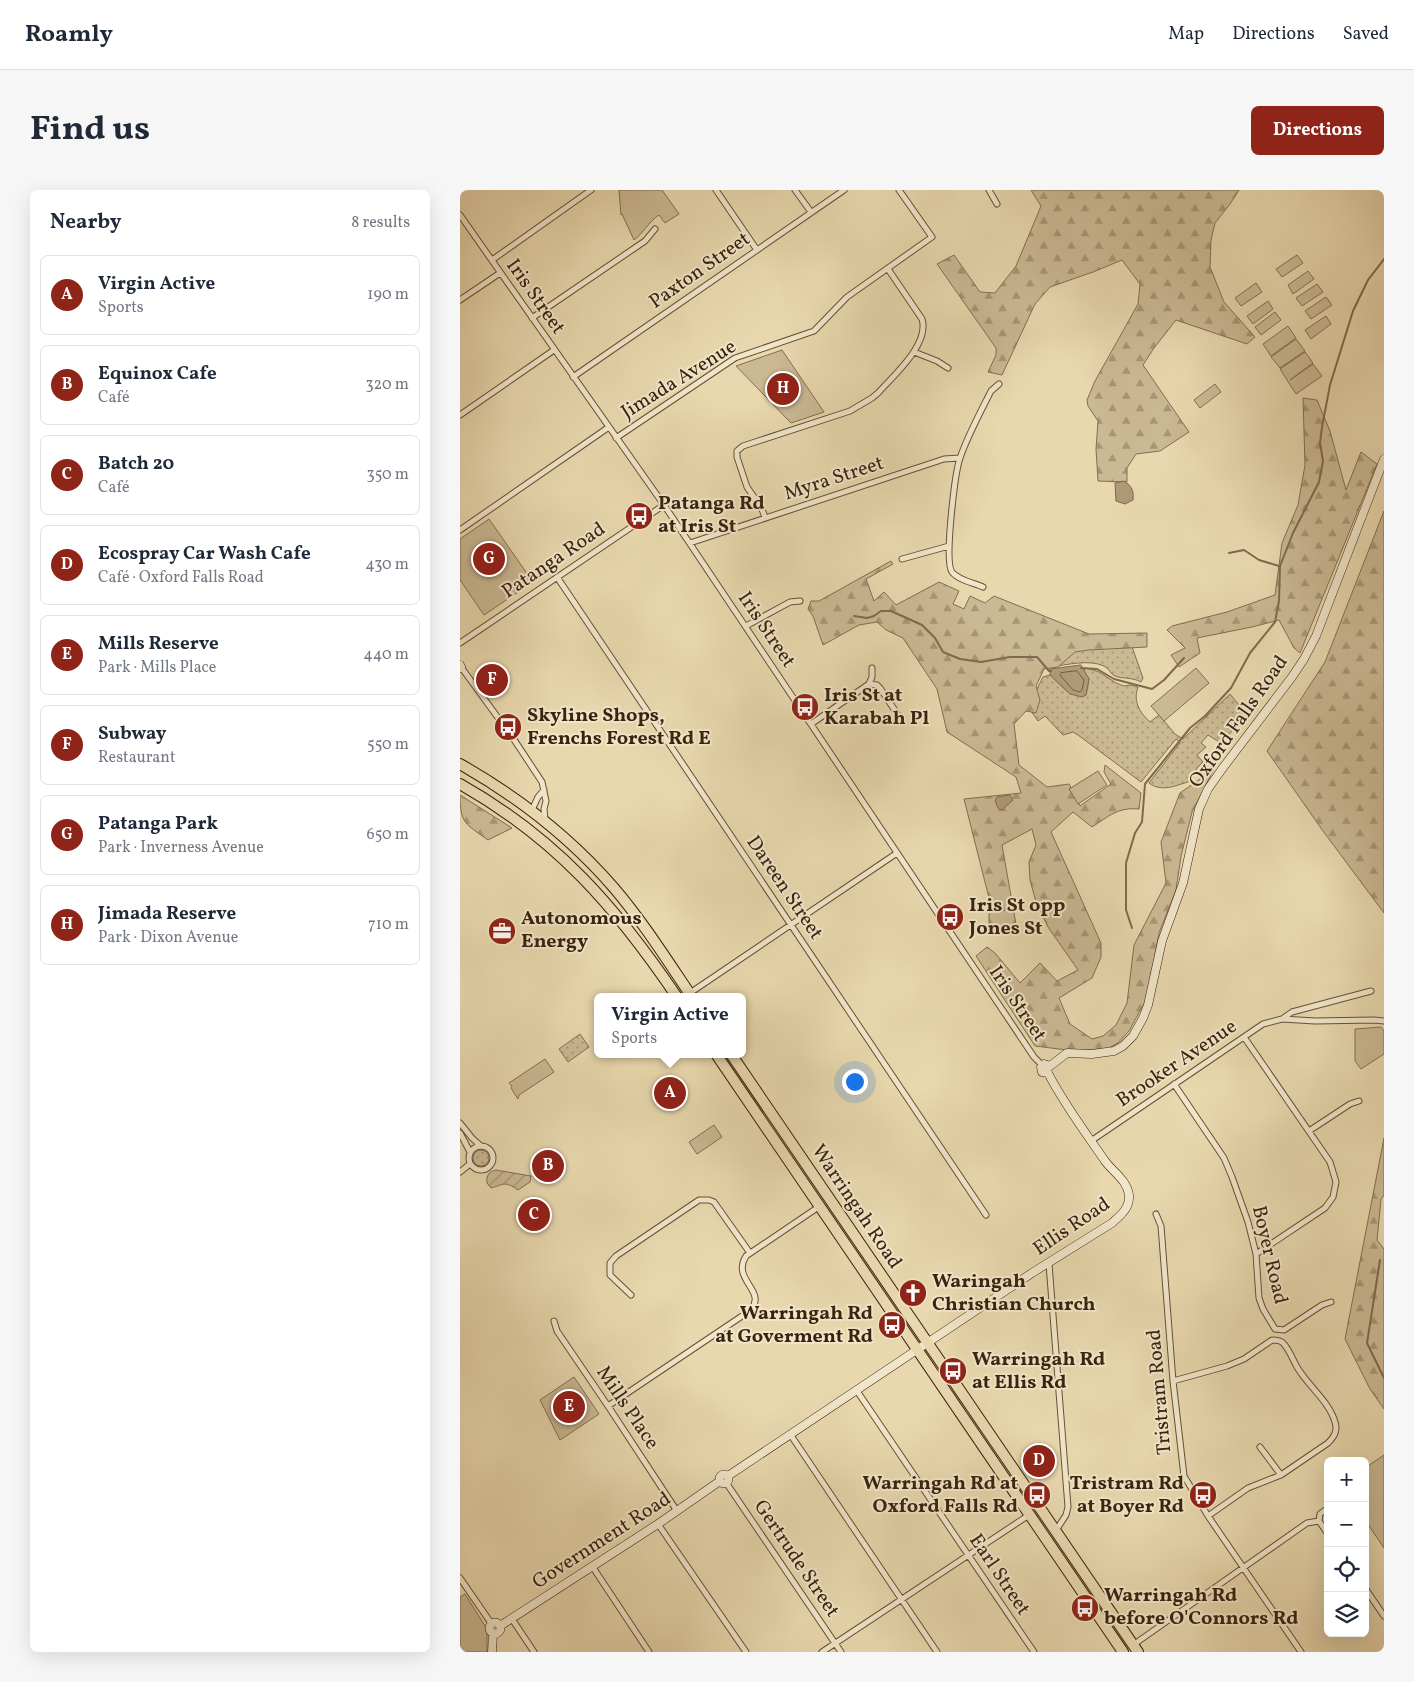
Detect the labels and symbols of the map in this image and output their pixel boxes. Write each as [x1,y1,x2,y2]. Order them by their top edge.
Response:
street label: Paxton Street [644,226,756,316]
street label: Iris Street [499,254,571,340]
street label: Jimada Avenue [616,333,742,427]
pin: H [767,370,799,408]
street label: Myra Street [781,450,887,508]
place label: Patanga Rd at Iris St [658,490,765,541]
bus stop icon: Patanga Rd at Iris St [624,501,654,531]
street label: Patanga Road [497,516,611,606]
pin: G [473,540,505,578]
street label: Iris Street [730,586,802,674]
street label: Oxford Falls Road [1183,650,1295,794]
pin: F [476,661,508,699]
place label: Iris St at Karabah Pl [824,682,930,733]
bus stop icon: Iris St at Karabah Pl [790,692,820,722]
place label: Skyline Shops, Frenchs Forest Rd E [527,702,711,753]
bus stop icon: Skyline Shops, Frenchs Forest Rd E [493,712,523,742]
street label: Dareen Street [739,830,829,946]
place label: Iris St opp Jones St [968,892,1065,943]
bus stop icon: Iris St opp Jones St [935,902,965,932]
place label: Autonomous Energy [521,905,642,956]
office icon: Autonomous Energy [487,916,517,946]
street label: Iris Street [981,960,1053,1048]
street label: Brooker Avenue [1111,1013,1243,1115]
your location [842,1069,868,1095]
pin: A [654,1074,686,1112]
street label: Warringah Road [804,1139,908,1275]
pin: B [532,1147,564,1185]
street label: Ellis Road [1028,1191,1116,1263]
pin: C [518,1196,550,1234]
street label: Boyer Road [1244,1203,1294,1307]
place label: Waringah Christian Church [932,1268,1096,1319]
church icon: Waringah Christian Church [898,1278,928,1308]
place label: Warringah Rd at Goverment Rd [715,1300,873,1351]
bus stop icon: Warringah Rd at Goverment Rd [877,1310,907,1340]
street label: Tristram Road [1141,1328,1179,1456]
place label: Warringah Rd at Ellis Rd [972,1346,1105,1397]
bus stop icon: Warringah Rd at Ellis Rd [938,1356,968,1386]
street label: Mills Place [589,1361,665,1455]
pin: E [553,1388,585,1426]
pin: D [1023,1442,1055,1480]
place label: Warringah Rd at Oxford Falls Rd [863,1470,1018,1521]
place label: Tristram Rd at Boyer Rd [1070,1470,1184,1521]
bus stop icon: Warringah Rd at Oxford Falls Rd [1022,1480,1052,1510]
bus stop icon: Tristram Rd at Boyer Rd [1188,1480,1218,1510]
street label: Government Road [527,1486,677,1596]
street label: Gertrude Street [746,1495,846,1623]
street label: Earl Street [961,1529,1037,1621]
place label: Warringah Rd before O'Connors Rd [1104,1582,1298,1633]
bus stop icon: Warringah Rd before O'Connors Rd [1070,1593,1100,1623]

